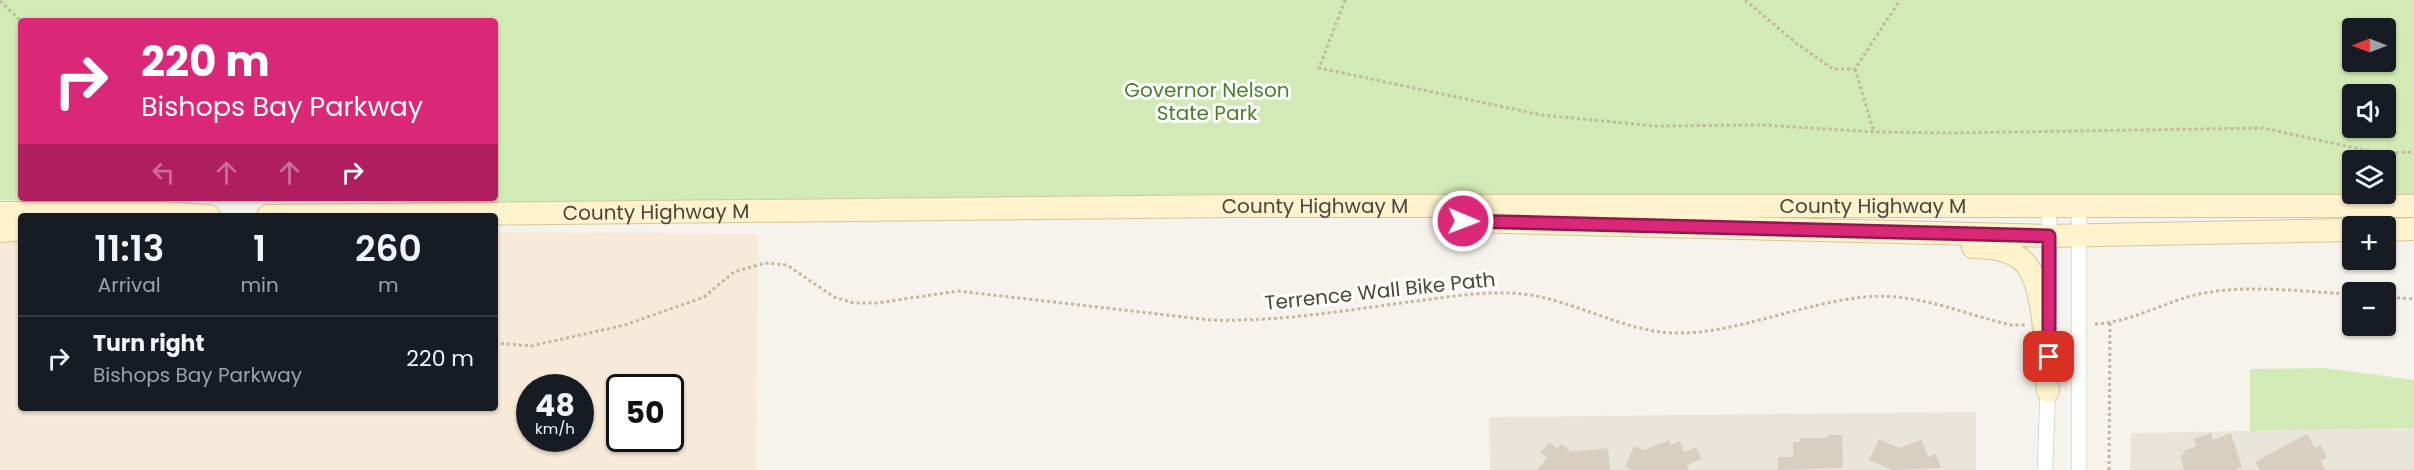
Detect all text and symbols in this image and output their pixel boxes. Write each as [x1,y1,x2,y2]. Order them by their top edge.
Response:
north arrow [2342,18,2396,72]
map controls [2342,18,2396,336]
text: 220 m [141,32,270,91]
icon: right [42,42,120,120]
park label: Governor Nelson State Park [1124,76,1290,127]
button: sound [2342,84,2396,138]
text: Bishops Bay Parkway [141,88,423,125]
button: layers [2342,150,2396,204]
icon: left [147,156,180,189]
icon: ahead [210,156,243,189]
icon: ahead [273,156,306,189]
icon: right [336,156,369,189]
position arrow [1431,189,1495,253]
street label: County Highway M [1221,192,1408,220]
street label: County Highway M [1780,192,1966,220]
street label: County Highway M [563,197,749,227]
button: + [2342,216,2396,270]
text: 11:13 [94,223,164,274]
text: 1 [253,223,266,274]
text: 260 [355,223,422,274]
street label: Terrence Wall Bike Path [1263,265,1497,317]
text: Arrival [98,271,161,299]
text: min [240,271,279,299]
text: m [378,271,399,299]
button: − [2342,282,2396,336]
text: Turn right [93,328,204,359]
pin [2023,331,2074,382]
icon: arrive [2032,340,2065,373]
icon: right [42,342,75,375]
text: 220 m [406,343,474,374]
text: Bishops Bay Parkway [93,361,302,389]
speed limit sign: 50 [606,374,684,452]
text: 48 [535,384,575,427]
text: km/h [535,418,575,439]

